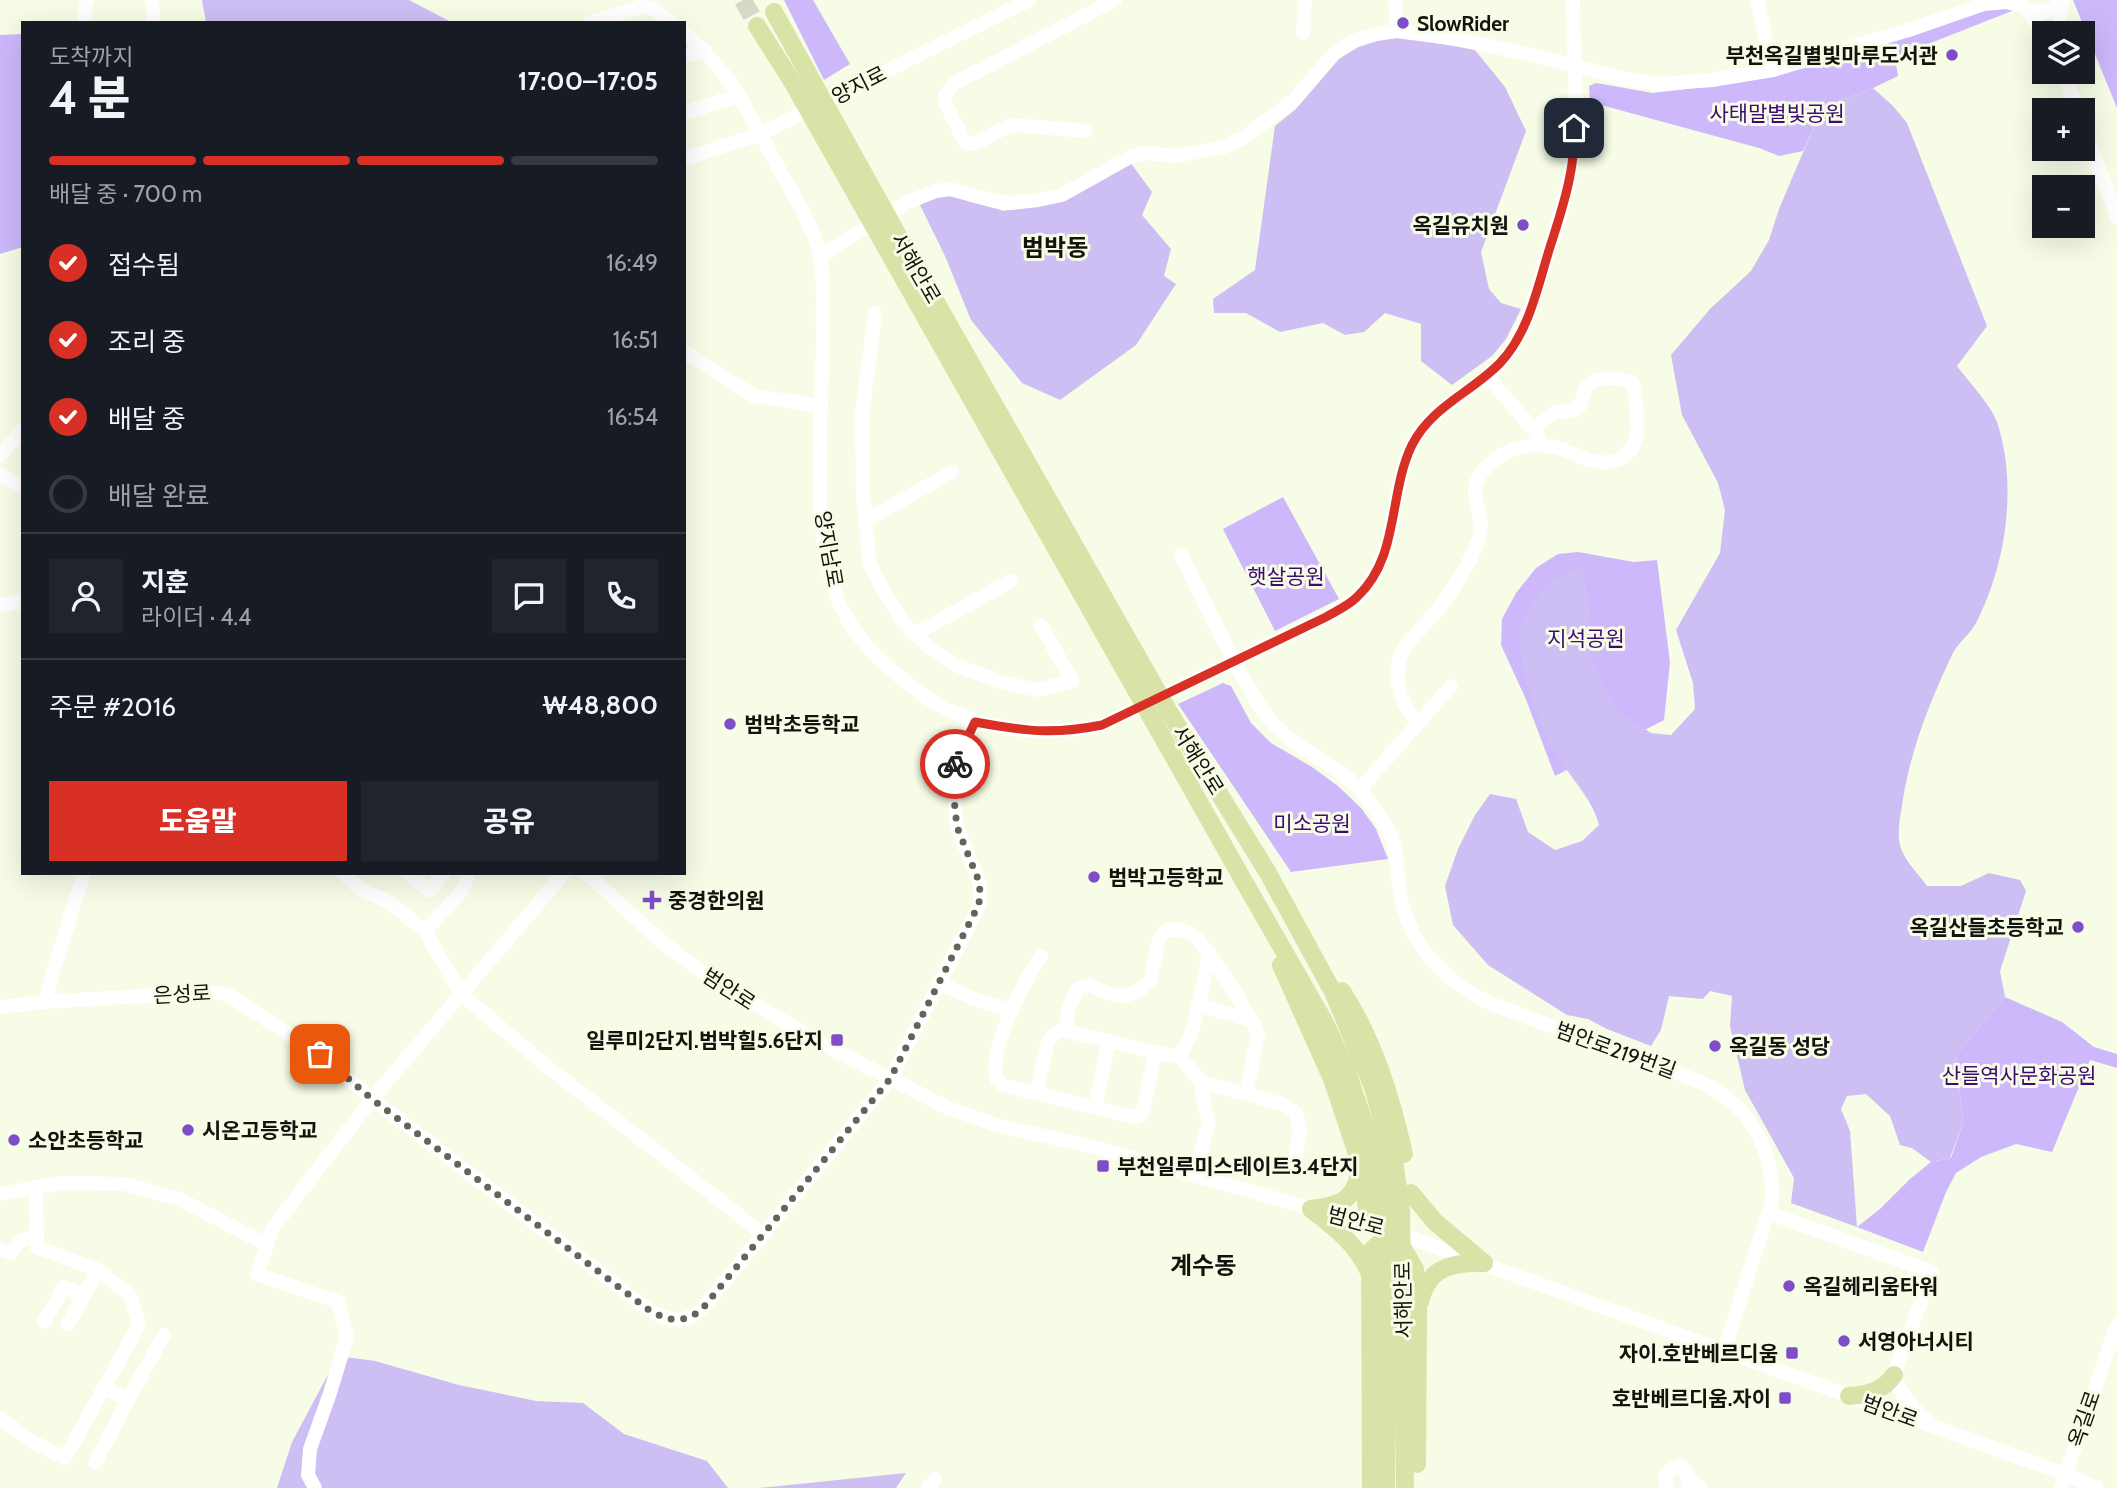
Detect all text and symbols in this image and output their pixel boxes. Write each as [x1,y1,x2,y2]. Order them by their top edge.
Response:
place label: SlowRider [1417,11,1509,36]
marker: SlowRider [1395,15,1411,31]
map controls [2032,21,2095,238]
button: layers [2032,21,2095,84]
text: 도착까지 [49,43,134,71]
place label: 부천옥길별빛마루도서관 [1725,43,1938,68]
marker: 부천옥길별빛마루도서관 [1944,47,1960,63]
street label: 양지로 [827,61,891,109]
text: 17:00–17:05 [518,65,658,97]
text: 4 분 [49,70,130,126]
pin [1544,98,1604,158]
button: + [2032,98,2095,161]
park label: 사태말별빛공원 [1709,101,1845,126]
icon: home [1555,109,1593,147]
button: − [2032,175,2095,238]
text: 배달 중 · 700 m [49,180,202,208]
place label: 옥길유치원 [1412,213,1509,238]
marker: 옥길유치원 [1515,217,1531,233]
street label: 서해안로 [886,228,946,308]
district label: 범박동 [1022,233,1088,262]
icon: check [49,244,87,282]
text: 접수됨 [108,249,180,281]
text: 16:49 [606,249,658,277]
icon: check [49,321,87,359]
text: 조리 중 [108,326,186,358]
text: 16:51 [613,326,658,354]
icon: check [49,398,87,436]
text: 배달 중 [108,403,186,435]
text: 16:54 [607,403,658,431]
text: 배달 완료 [108,480,210,512]
street label: 양지남로 [810,509,848,589]
button: person [49,559,123,633]
button: chat [492,559,566,633]
button: phone [584,559,658,633]
park label: 햇살공원 [1247,564,1325,589]
text: 지훈 [141,566,189,598]
text: 라이더 · 4.4 [141,603,251,631]
park label: 지석공원 [1547,626,1625,651]
text: ₩48,800 [543,689,658,721]
text: 주문 #2016 [49,691,176,723]
place label: 범박초등학교 [744,712,860,737]
marker: 범박초등학교 [722,716,738,732]
street label: 서해안로 [1167,721,1229,799]
courier [920,729,990,799]
icon: bike [936,745,974,783]
button: 도움말 [49,781,347,861]
button: 공유 [361,781,658,861]
park label: 미소공원 [1273,811,1351,836]
place label: 범박고등학교 [1108,865,1224,890]
marker: 범박고등학교 [1086,869,1102,885]
place label: 중경한의원 [668,888,765,913]
marker: 중경한의원 [642,890,662,910]
place label: 옥길산들초등학교 [1909,915,2064,940]
marker: 옥길산들초등학교 [2070,919,2086,935]
street label: 범안로 [698,963,760,1015]
street label: 은성로 [152,980,212,1008]
street label: 범안로219번길 [1552,1017,1680,1083]
pin [290,1024,350,1084]
place label: 일루미2단지.범박힐5.6단지 [586,1028,823,1053]
marker: 일루미2단지.범박힐5.6단지 [829,1032,845,1048]
place label: 옥길동 성당 [1729,1034,1830,1059]
icon: bag [301,1035,339,1073]
marker: 옥길동 성당 [1707,1038,1723,1054]
park label: 산들역사문화공원 [1942,1063,2096,1088]
place label: 시온고등학교 [202,1118,318,1143]
marker: 시온고등학교 [180,1122,196,1138]
place label: 소안초등학교 [28,1128,144,1153]
marker: 소안초등학교 [6,1132,22,1148]
place label: 부천일루미스테이트3.4단지 [1117,1154,1359,1179]
marker: 부천일루미스테이트3.4단지 [1095,1158,1111,1174]
street label: 범안로 [1325,1201,1387,1241]
district label: 계수동 [1170,1251,1236,1280]
street label: 서해안로 [1390,1261,1416,1339]
place label: 옥길헤리움타워 [1803,1274,1938,1299]
marker: 옥길헤리움타워 [1781,1278,1797,1294]
place label: 서영아너시티 [1858,1329,1974,1354]
marker: 서영아너시티 [1836,1333,1852,1349]
place label: 자이.호반베르디움 [1619,1341,1778,1366]
marker: 자이.호반베르디움 [1784,1345,1800,1361]
place label: 호반베르디움.자이 [1612,1386,1771,1411]
street label: 옥길로 [2063,1388,2105,1450]
street label: 범안로 [1858,1389,1922,1433]
marker: 호반베르디움.자이 [1777,1390,1793,1406]

